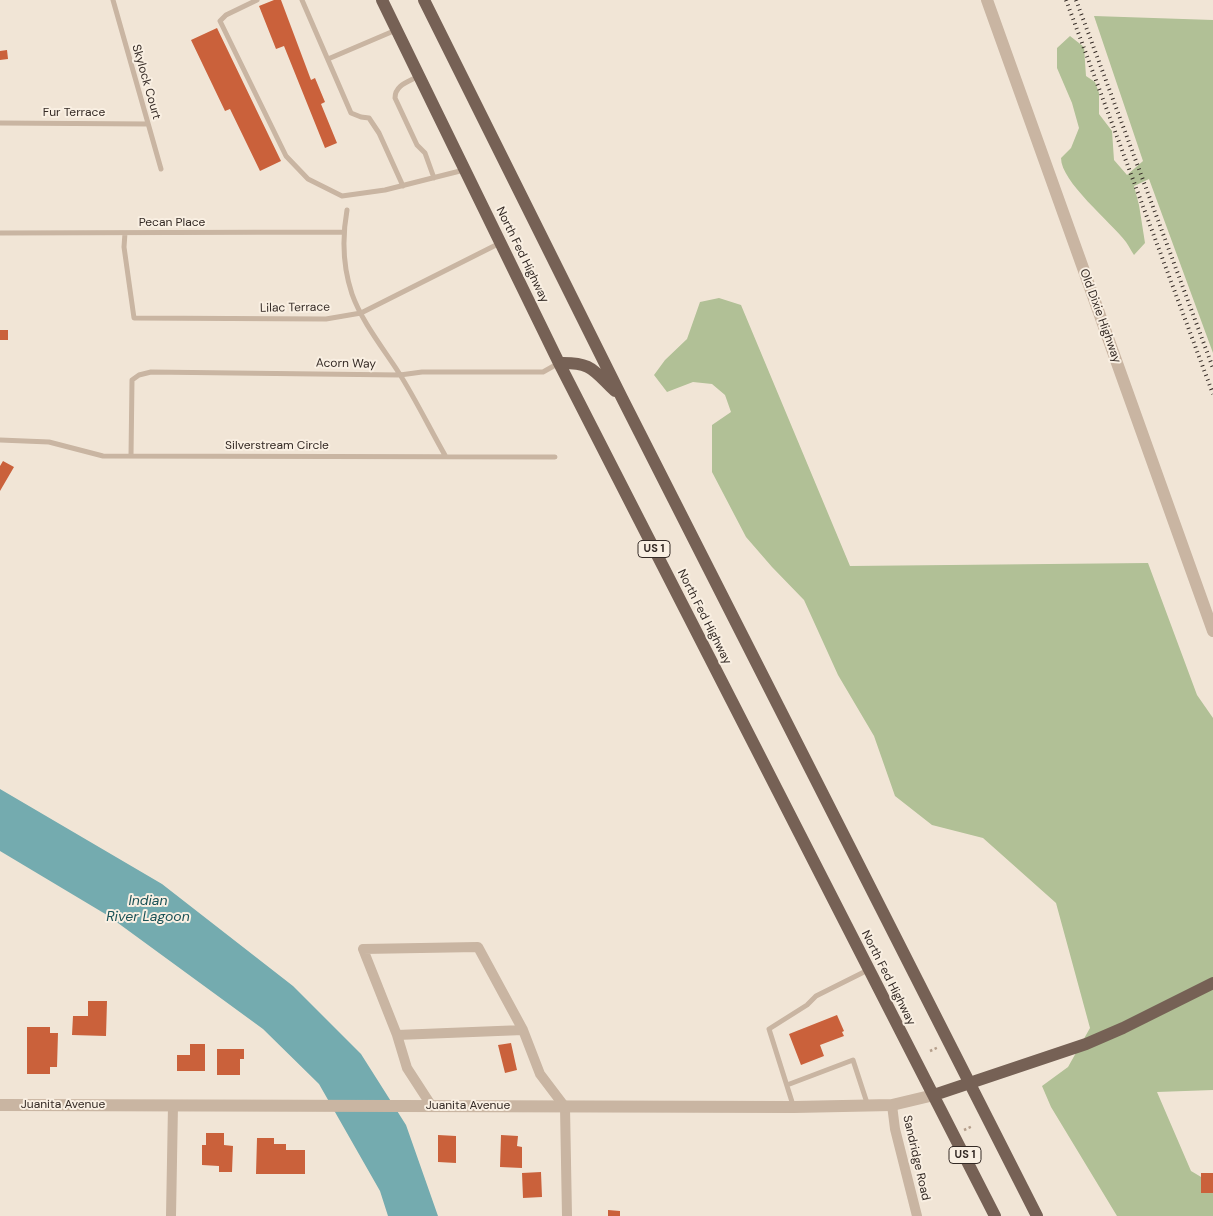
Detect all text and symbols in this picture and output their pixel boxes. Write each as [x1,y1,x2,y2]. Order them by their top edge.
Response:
street label: Skylock Court [128,43,164,121]
street label: Fur Terrace [43,106,105,120]
street label: North Fed Highway [493,205,551,305]
street label: Pecan Place [139,216,205,230]
street label: Old Dixie Highway [1076,267,1124,365]
street label: Lilac Terrace [260,300,330,316]
street label: Acorn Way [316,356,376,372]
street label: Silverstream Circle [225,439,329,453]
road number: US 1 [638,540,670,558]
street label: North Fed Highway [674,567,734,667]
water label: Indian River Lagoon [106,893,190,926]
street label: North Fed Highway [858,928,918,1028]
street label: Juanita Avenue [21,1098,105,1112]
street label: Juanita Avenue [426,1099,510,1113]
street label: Sandridge Road [899,1114,933,1202]
road number: US 1 [949,1146,981,1164]

